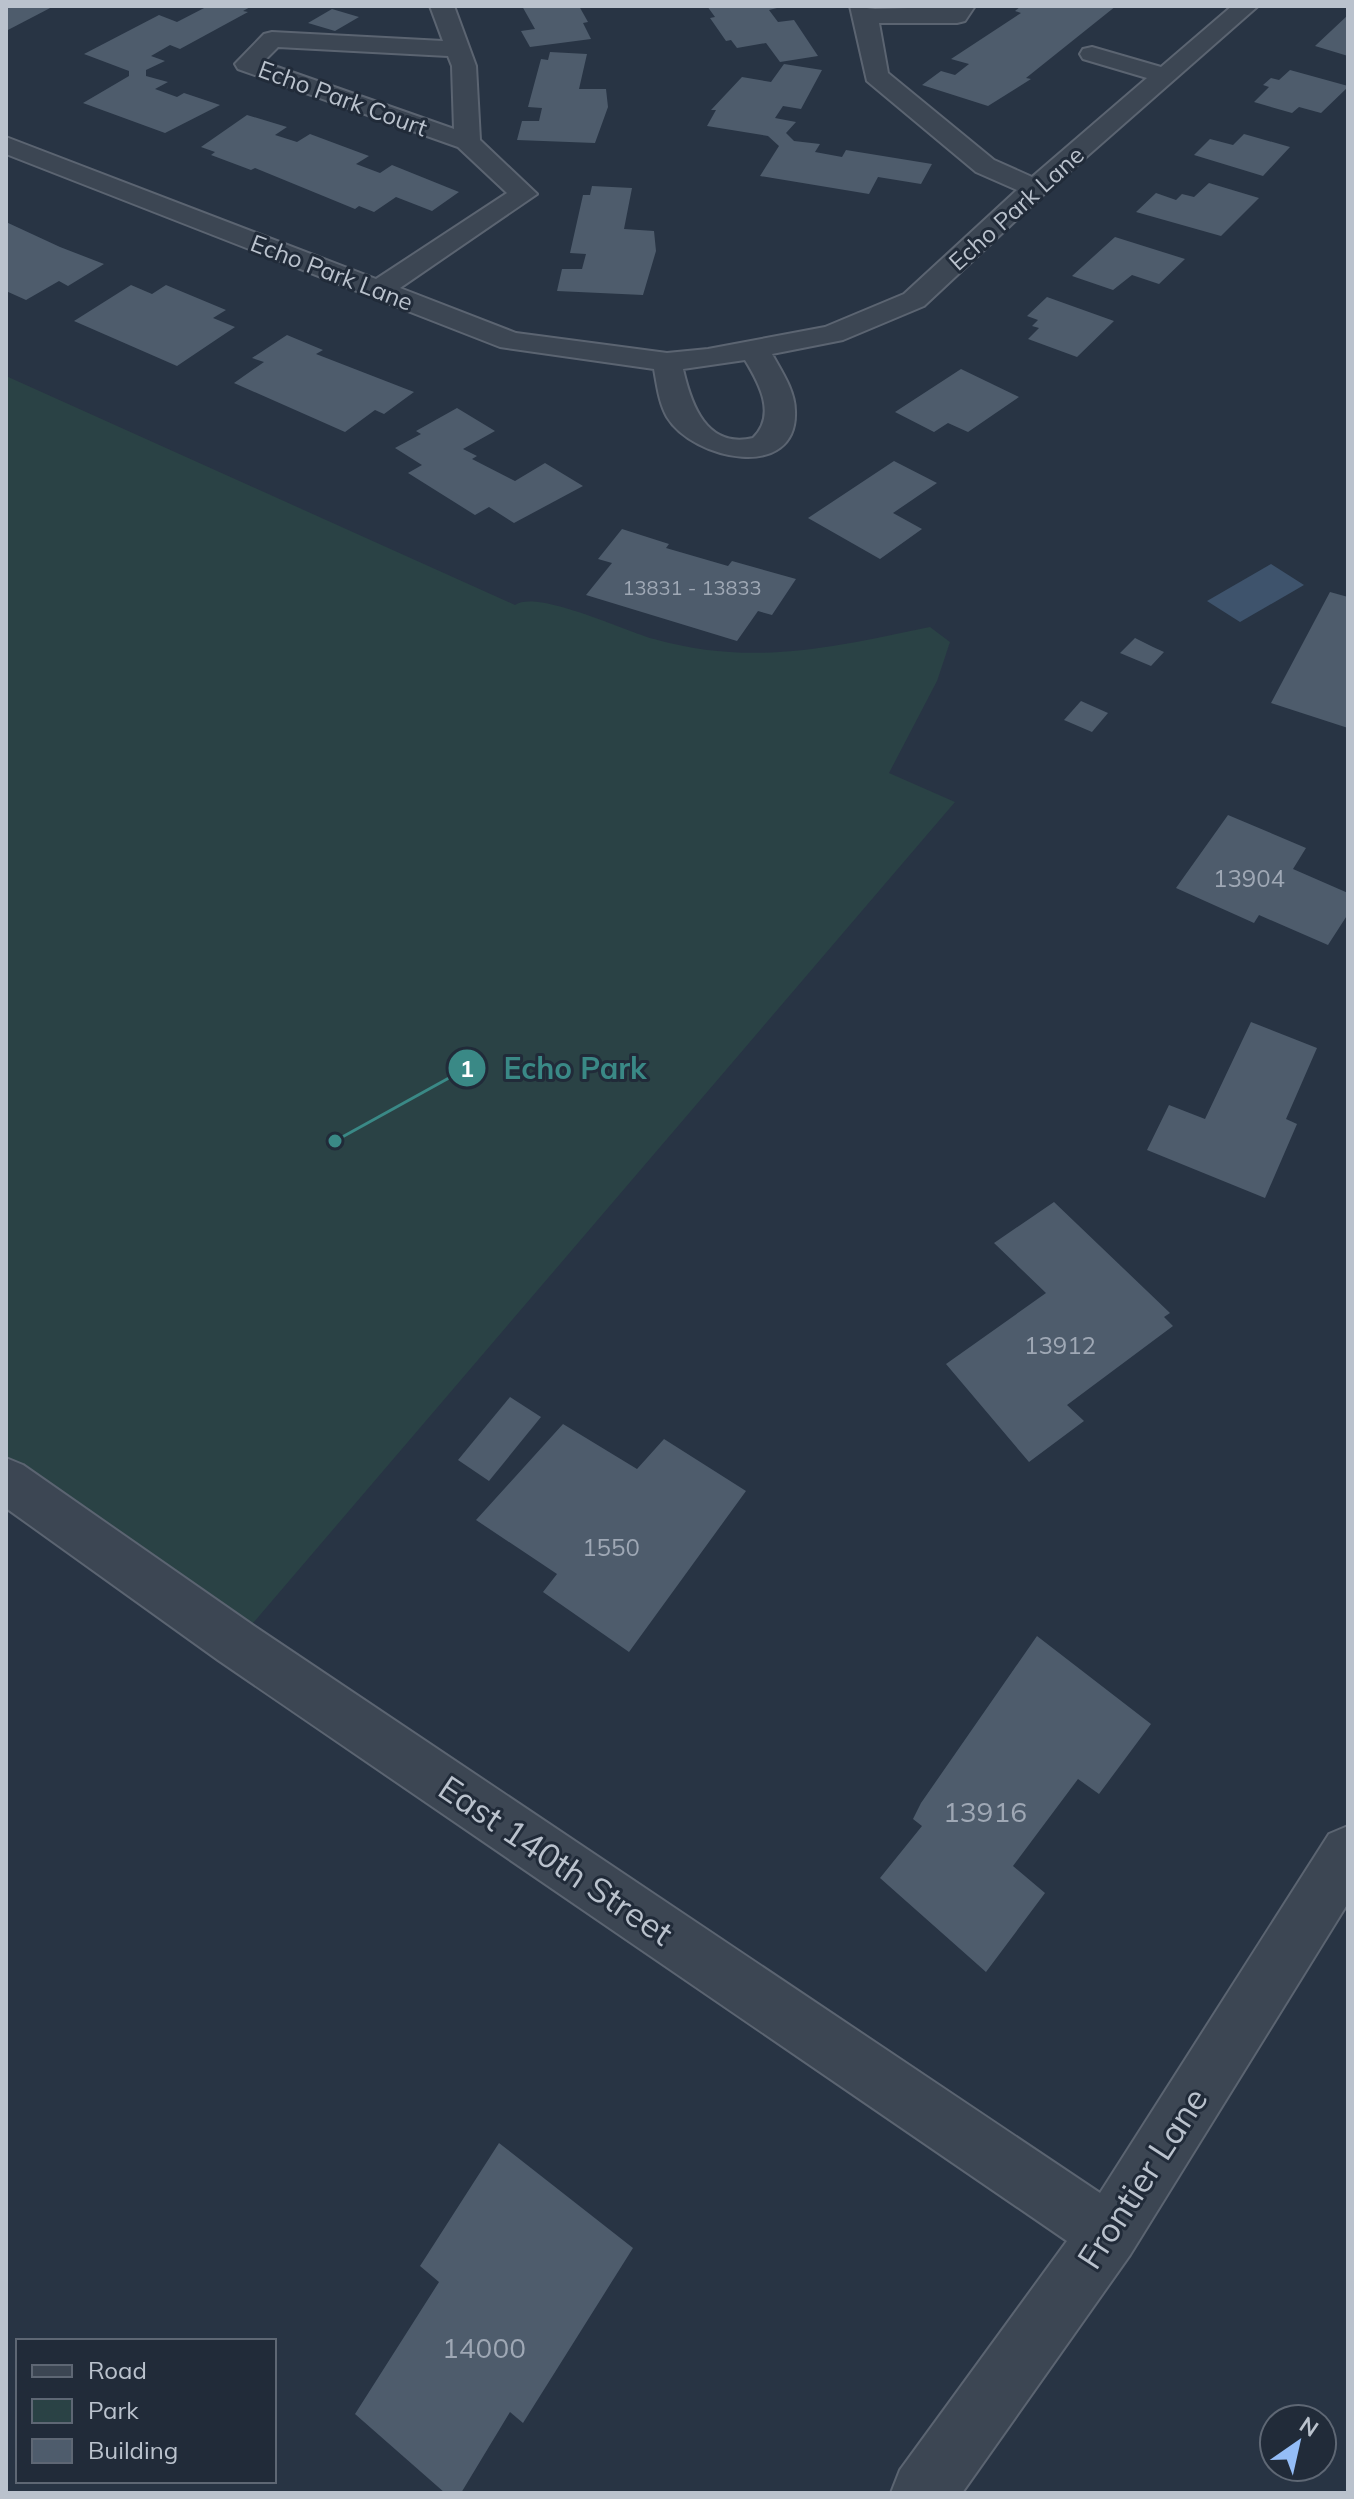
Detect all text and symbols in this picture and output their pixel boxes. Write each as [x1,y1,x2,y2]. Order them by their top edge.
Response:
street label: Echo Park Court [254,54,432,142]
street label: Echo Park Lane [942,140,1090,276]
street label: Echo Park Lane [247,227,417,317]
house number: 13831 - 13833 [623,575,762,600]
house number: 13904 [1213,863,1285,893]
callout: Echo Park [447,1041,662,1095]
text: Echo Park [503,1049,648,1087]
text: 1 [460,1053,474,1083]
house number: 13912 [1024,1330,1096,1360]
house number: 1550 [582,1532,640,1562]
street label: East 140th Street [431,1766,681,1954]
house number: 13916 [943,1794,1027,1829]
street label: Frontier Lane [1068,2079,1216,2277]
house number: 14000 [442,2330,526,2365]
legend [16,2339,276,2483]
text: Road [88,2355,147,2385]
text: Park [88,2395,139,2425]
north arrow [1258,2403,1338,2483]
text: N [1294,2410,1324,2443]
text: Building [88,2435,178,2465]

